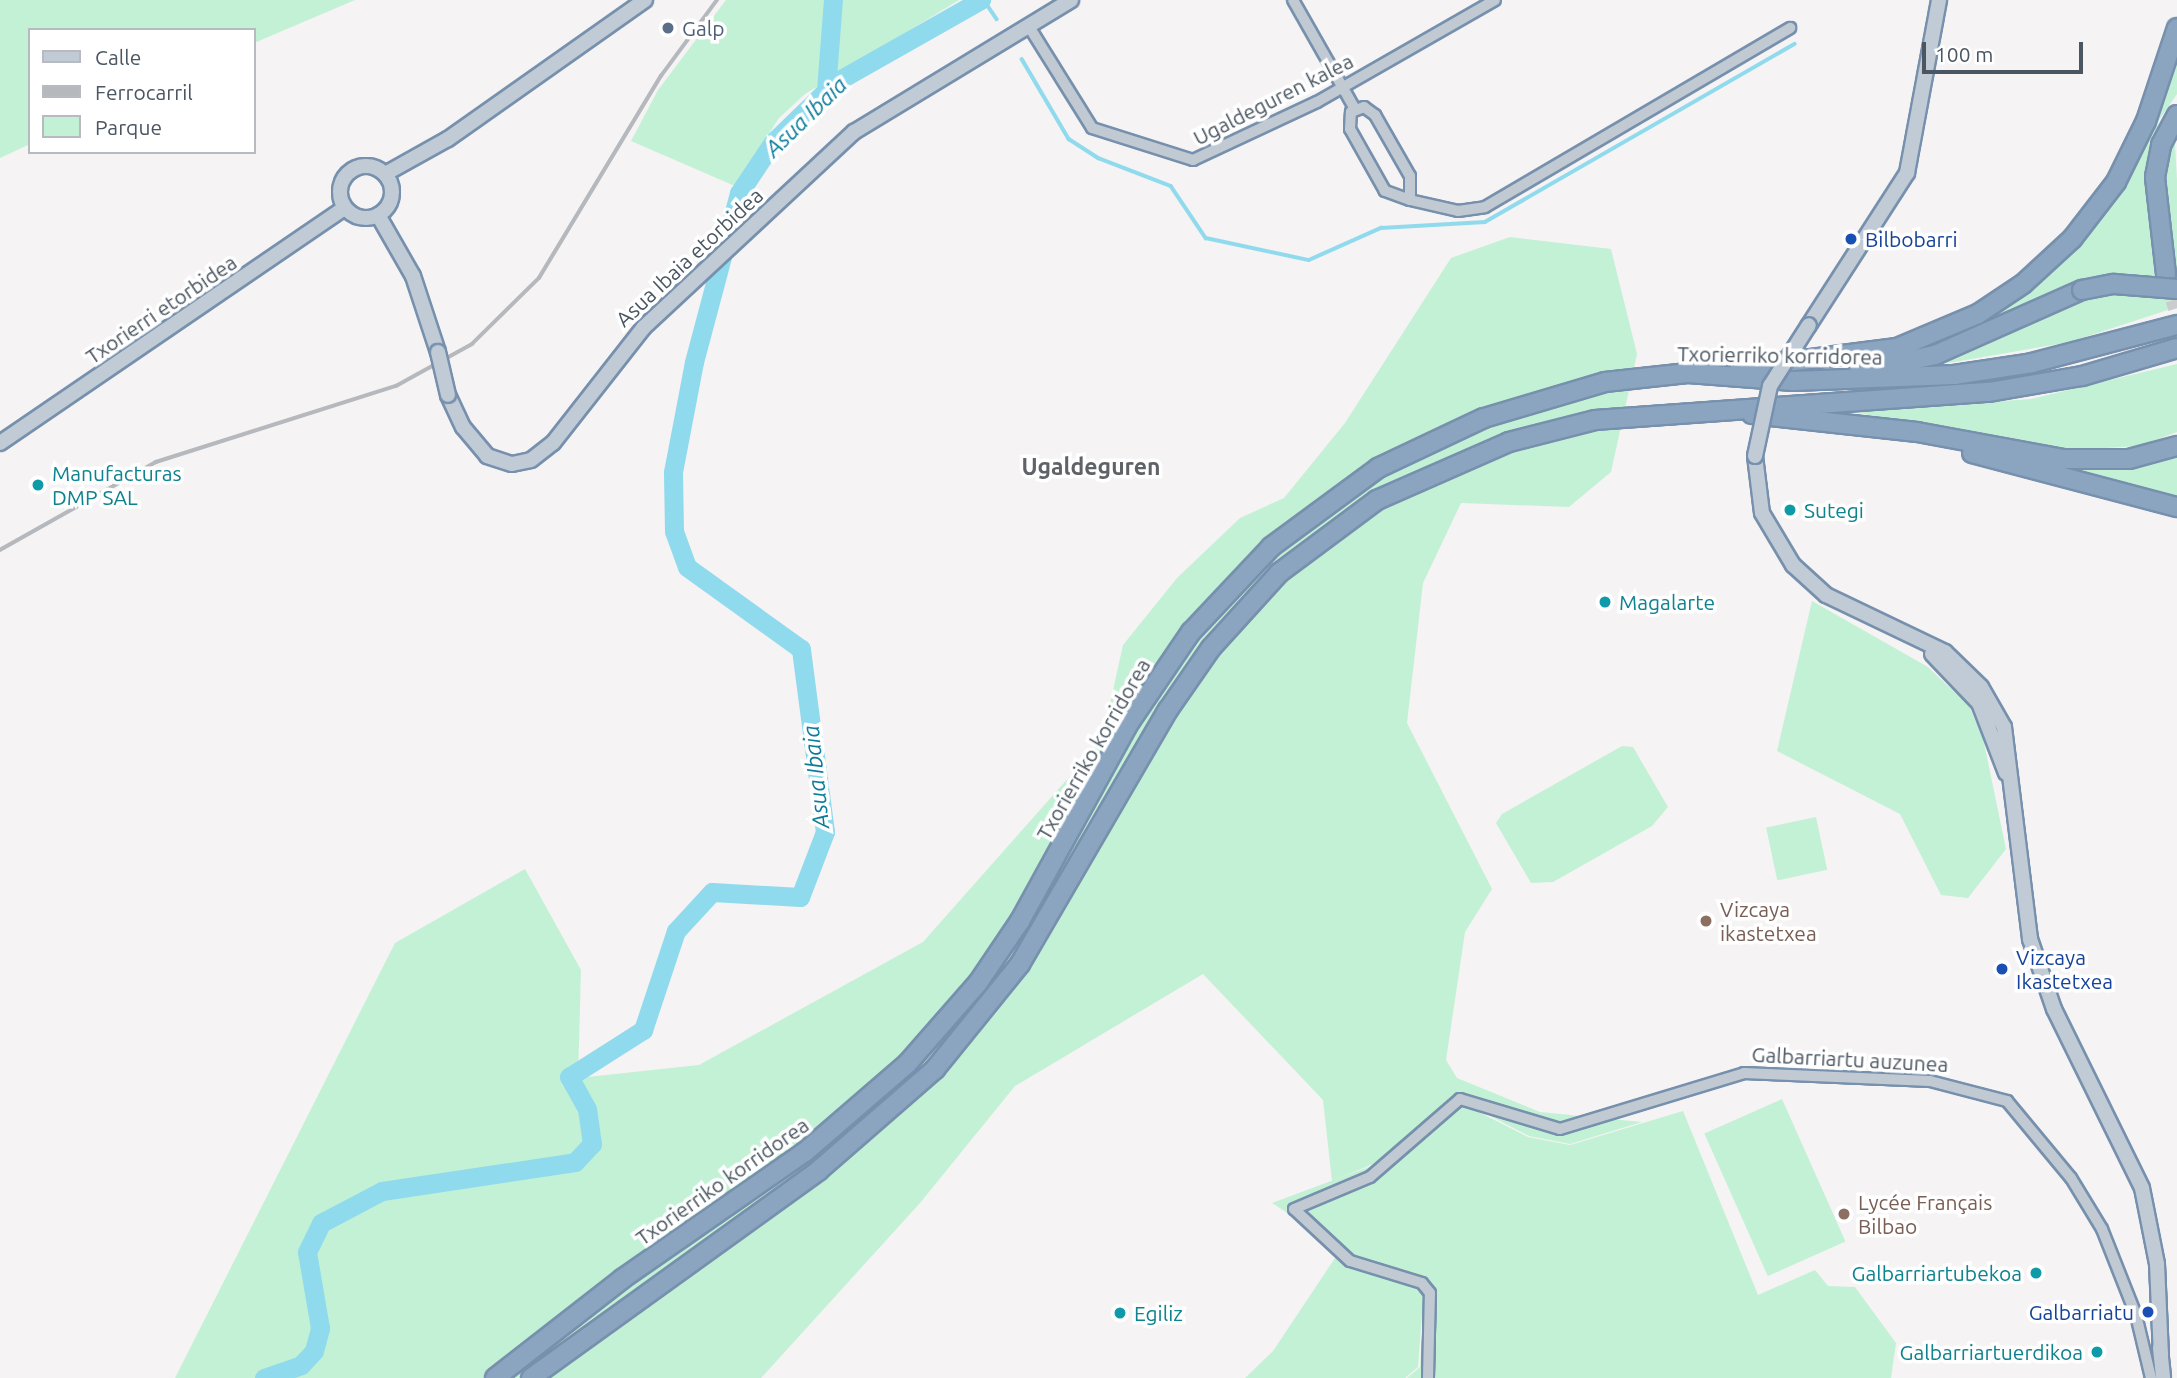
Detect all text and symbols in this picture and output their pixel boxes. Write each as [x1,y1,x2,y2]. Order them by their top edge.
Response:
place label: Galp [682,15,725,41]
marker: Galp [660,20,676,36]
legend [28,28,256,154]
scale bar [1925,28,2086,72]
text: 100 m [1935,42,1993,66]
text: Calle [95,45,141,69]
street label: Ugaldeguren kalea [1189,48,1357,150]
water label: Asua Ibaia [759,71,853,163]
text: Ferrocarril [95,80,193,104]
text: Parque [95,115,162,139]
street label: Asua Ibaia etorbidea [610,182,768,332]
place label: Bilbobarri [1865,226,1958,252]
marker: Bilbobarri [1843,231,1859,247]
street label: Txorierri etorbidea [81,249,241,369]
street label: Txorierriko korridorea [1677,341,1883,369]
district label: Ugaldeguren [1021,453,1161,481]
place label: Manufacturas DMP SAL [52,460,182,510]
marker: Manufacturas DMP SAL [30,477,46,493]
place label: Sutegi [1804,497,1864,523]
marker: Sutegi [1782,502,1798,518]
place label: Magalarte [1619,589,1715,615]
marker: Magalarte [1597,594,1613,610]
street label: Txorierriko korridorea [1031,654,1155,844]
water label: Asua Ibaia [797,724,835,830]
place label: Vizcaya ikastetxea [1720,896,1817,946]
marker: Vizcaya ikastetxea [1698,913,1714,929]
place label: Vizcaya Ikastetxea [2016,944,2113,994]
marker: Vizcaya Ikastetxea [1994,961,2010,977]
street label: Galbarriartu auzunea [1751,1041,1949,1077]
street label: Txorierriko korridorea [631,1112,813,1250]
place label: Lycée Français Bilbao [1858,1189,1992,1239]
marker: Lycée Français Bilbao [1836,1206,1852,1222]
place label: Galbarriartubekoa [1852,1260,2022,1286]
marker: Galbarriartubekoa [2028,1265,2044,1281]
place label: Galbarriatu [2029,1299,2134,1325]
place label: Egiliz [1134,1300,1183,1326]
marker: Galbarriatu [2140,1304,2156,1320]
marker: Egiliz [1112,1305,1128,1321]
place label: Galbarriartuerdikoa [1900,1339,2083,1365]
marker: Galbarriartuerdikoa [2089,1344,2105,1360]

